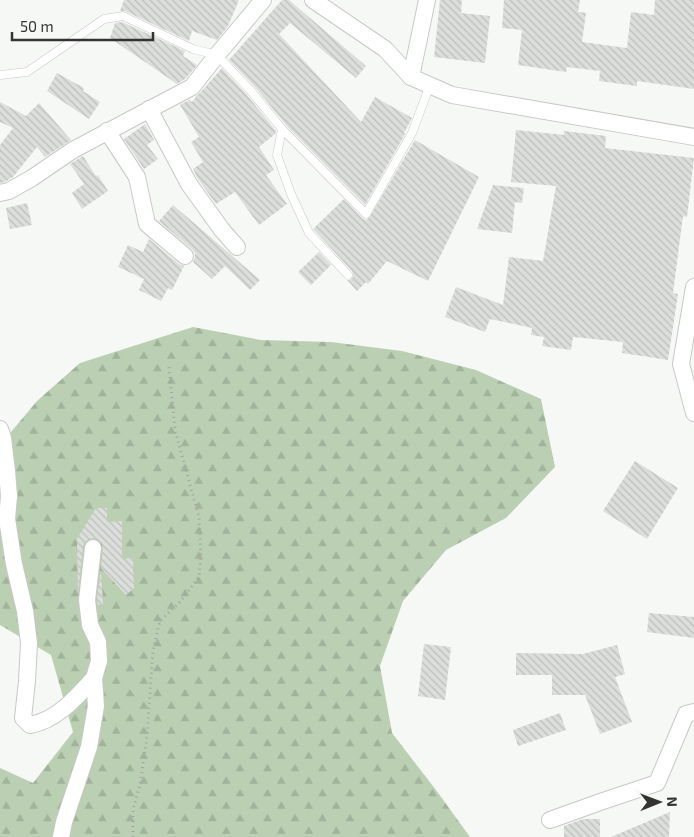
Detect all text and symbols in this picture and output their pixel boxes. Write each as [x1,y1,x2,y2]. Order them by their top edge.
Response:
scale bar [12,10,154,42]
text: 50 m [20,17,54,35]
north arrow [634,777,684,827]
text: N [664,797,681,807]

